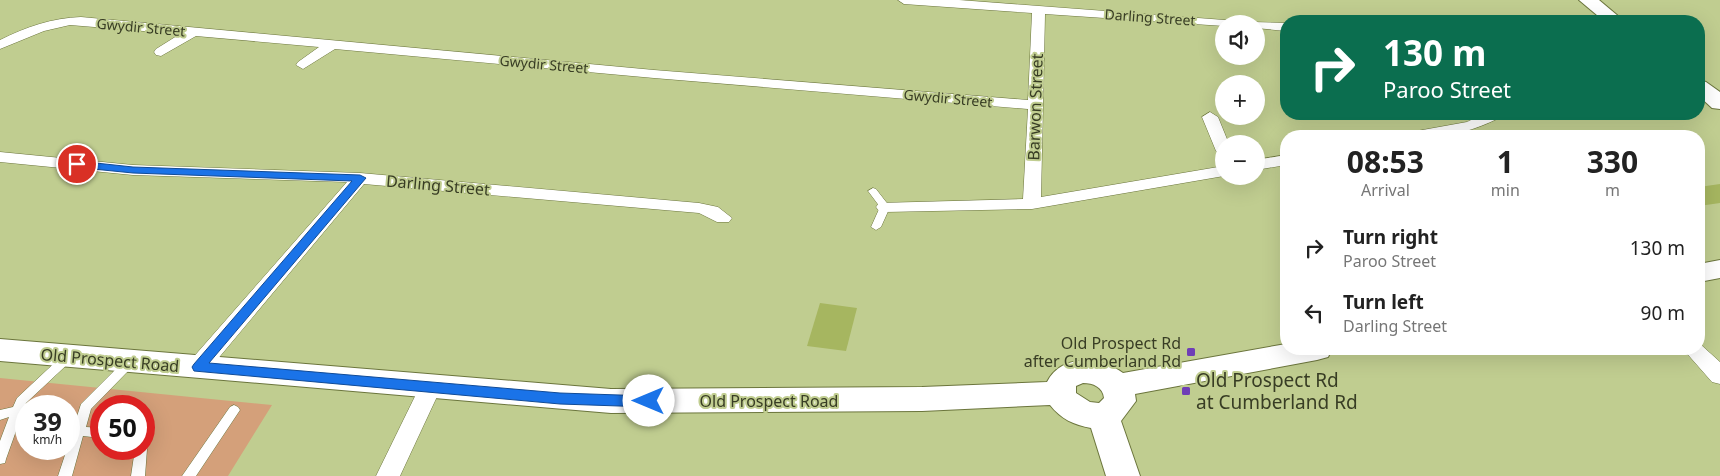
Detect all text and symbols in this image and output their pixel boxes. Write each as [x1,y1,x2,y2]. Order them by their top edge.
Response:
street label: Darling Street [1104,4,1196,30]
street label: Gwydir Street [96,14,186,40]
map controls [1215,15,1265,185]
button: sound [1215,15,1265,65]
text: 130 m [1383,29,1486,76]
icon: right [1300,35,1365,100]
street label: Gwydir Street [499,51,589,77]
street label: Barwon Street [1022,53,1048,161]
text: Paroo Street [1383,74,1511,104]
button: + [1215,75,1265,125]
street label: Gwydir Street [903,85,993,111]
button: − [1215,135,1265,185]
text: 08:53 [1347,141,1424,182]
text: 1 [1497,141,1514,182]
text: 330 [1587,141,1638,182]
pin [56,143,98,185]
icon: arrive [63,150,91,178]
street label: Darling Street [385,170,491,201]
text: Arrival [1361,179,1410,201]
text: min [1491,179,1520,201]
text: m [1605,179,1620,201]
text: Turn right [1343,224,1438,250]
icon: right [1300,234,1328,262]
text: 130 m [1630,235,1685,261]
text: Paroo Street [1343,250,1436,272]
text: Turn left [1343,289,1424,315]
icon: left [1300,299,1328,327]
text: 90 m [1641,300,1685,326]
text: Darling Street [1343,315,1447,337]
place label: Old Prospect Rd after Cumberland Rd [1024,332,1181,372]
street label: Old Prospect Road [40,343,180,377]
marker: Old Prospect Rd after Cumberland Rd [1185,346,1197,358]
place label: Old Prospect Rd at Cumberland Rd [1196,367,1358,415]
position arrow [622,374,674,426]
marker: Old Prospect Rd at Cumberland Rd [1180,385,1192,397]
street label: Old Prospect Road [700,390,838,412]
speed limit sign: 50 [90,395,155,460]
text: 39 [33,404,62,438]
text: km/h [33,431,62,448]

